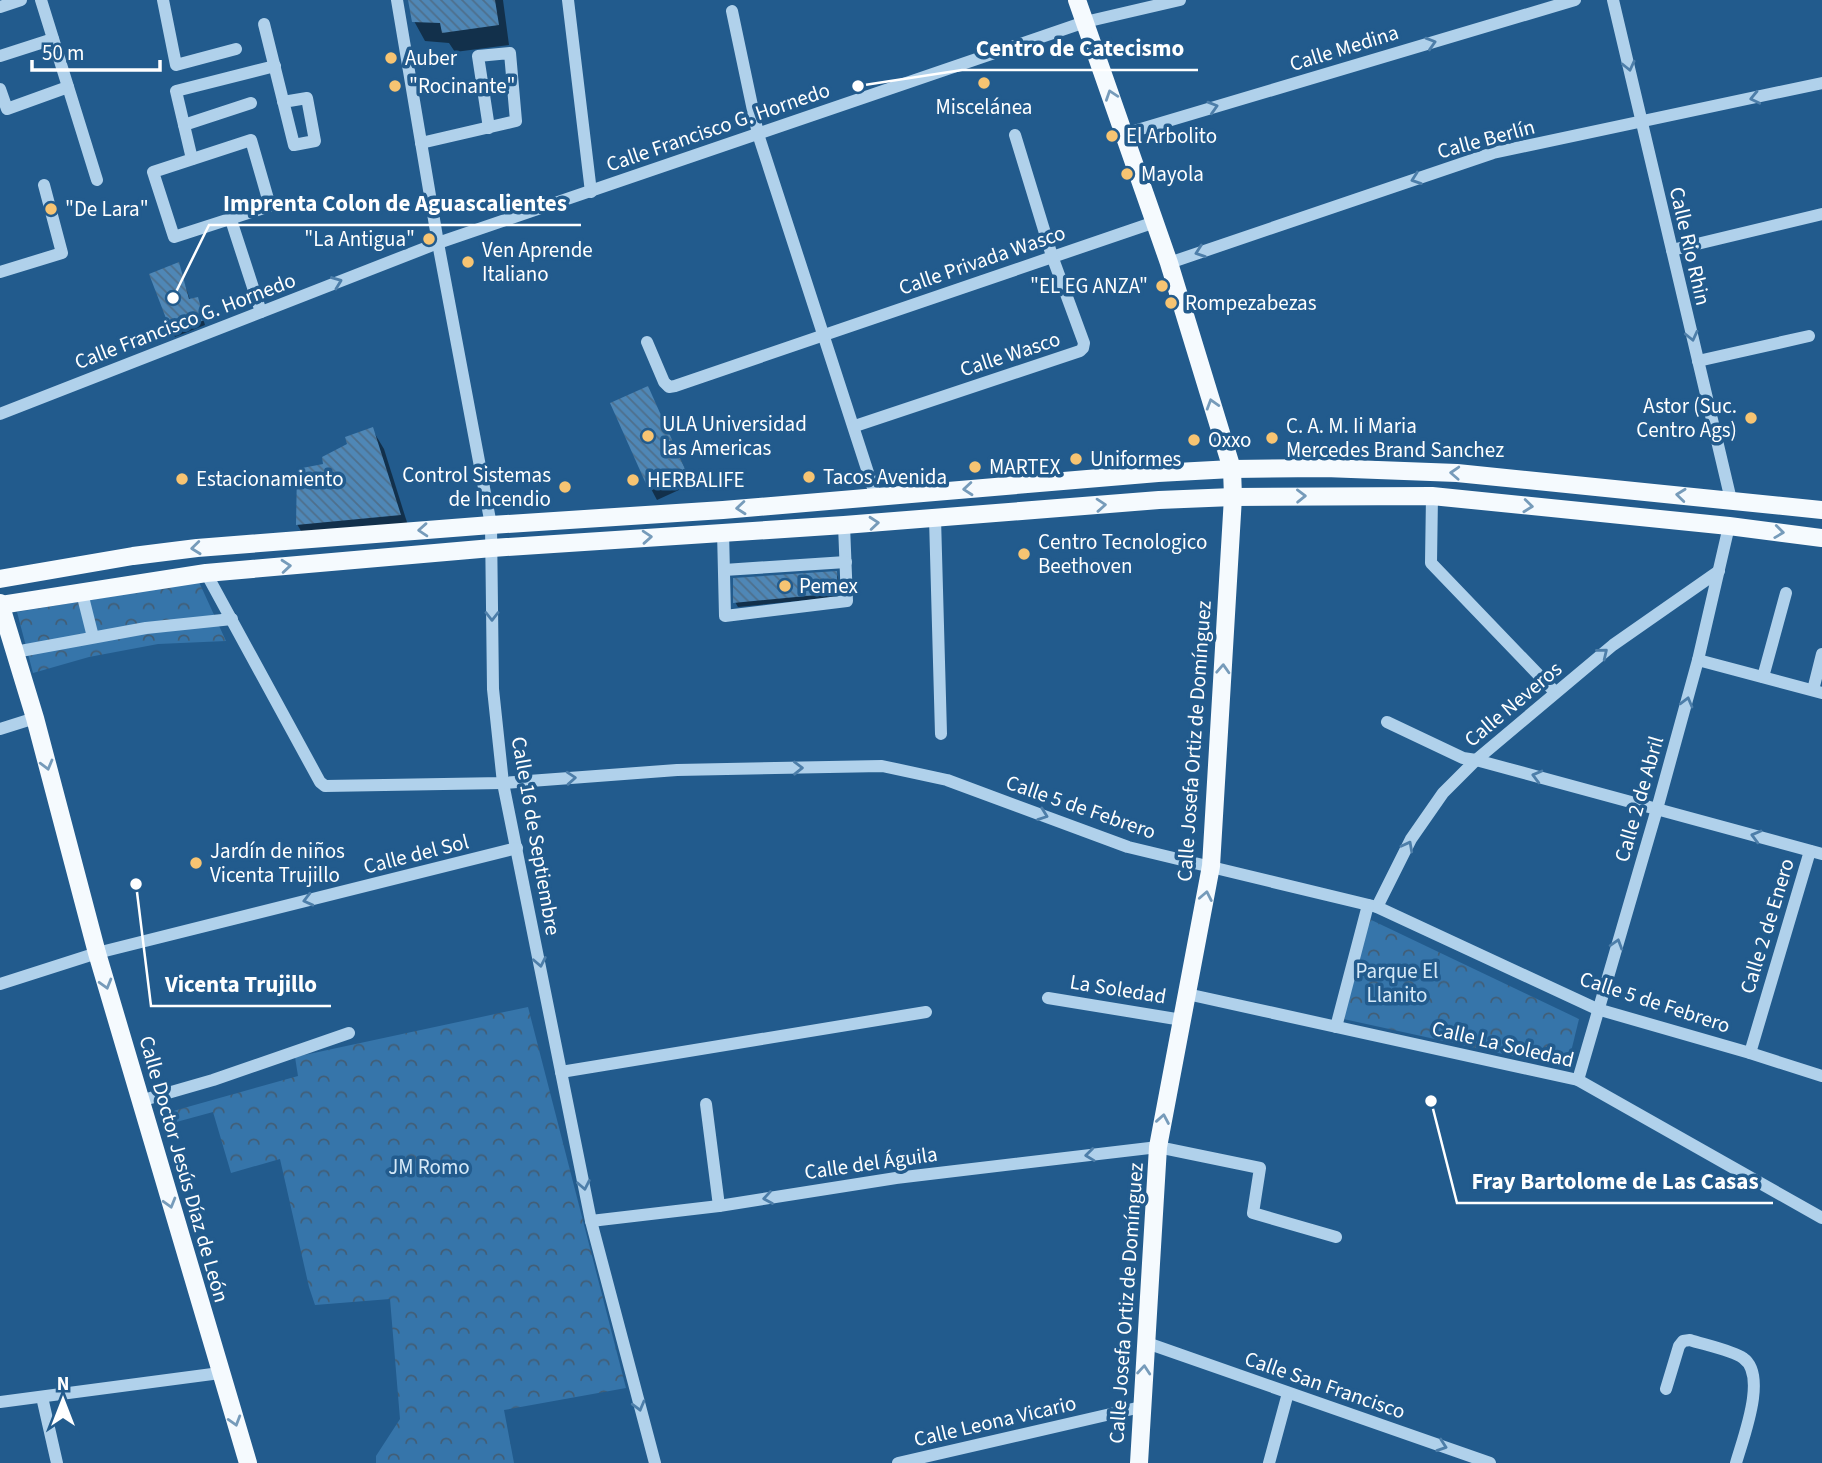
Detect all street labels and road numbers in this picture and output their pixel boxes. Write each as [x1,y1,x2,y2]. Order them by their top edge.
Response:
street label: Calle Medina [1286,17,1402,79]
street label: Calle Francisco G. Hornedo [602,75,834,179]
street label: Calle Berlín [1434,112,1538,166]
street label: Calle Rio Rhin [1662,184,1718,308]
street label: Calle Privada Wasco [895,217,1069,303]
street label: Calle Francisco G. Hornedo [70,265,300,377]
street label: Calle Wasco [956,324,1064,384]
street label: Calle Josefa Ortiz de Domínguez [1169,599,1219,882]
street label: Calle Neveros [1458,654,1569,754]
street label: Calle 2 de Abril [1607,733,1671,865]
street label: Calle 16 de Septiembre [504,734,568,938]
street label: Calle 5 de Febrero [1002,767,1160,847]
street label: Calle del Sol [360,826,472,882]
street label: Calle 2 de Enero [1732,855,1802,997]
street label: Calle 5 de Febrero [1576,963,1734,1041]
street label: La Soledad [1068,967,1168,1011]
street label: Calle La Soledad [1429,1013,1577,1075]
street label: Calle Doctor Jesús Díaz de León [132,1032,236,1306]
street label: Calle del Águila [803,1139,939,1187]
street label: Calle Josefa Ortiz de Domínguez [1101,1161,1151,1444]
street label: Calle San Francisco [1241,1343,1409,1427]
street label: Calle Leona Vicario [911,1388,1079,1454]

